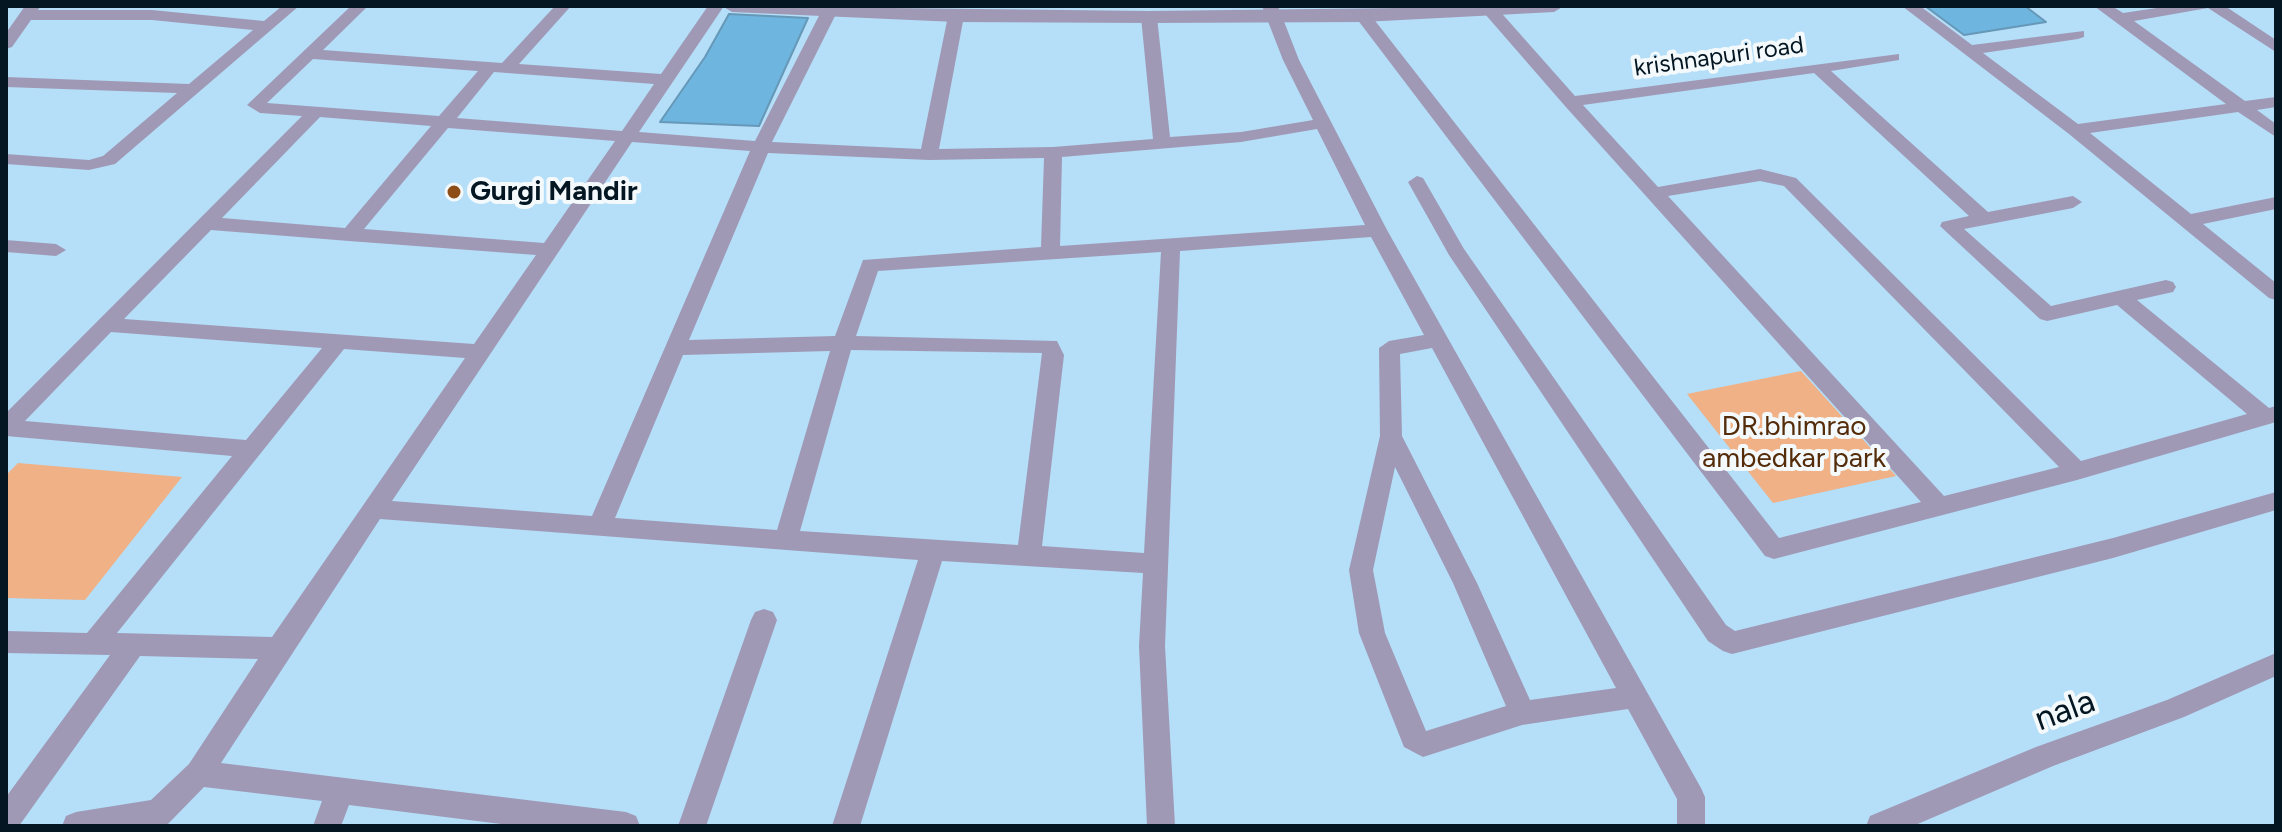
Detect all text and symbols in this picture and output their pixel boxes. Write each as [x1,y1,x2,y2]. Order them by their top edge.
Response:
street label: krishnapuri road [1632,31,1806,83]
place label: Gurgi Mandir [470,175,638,209]
marker: Gurgi Mandir [445,183,463,201]
park label: DR.bhimrao ambedkar park [1702,410,1886,476]
street label: nala [2029,681,2101,741]

